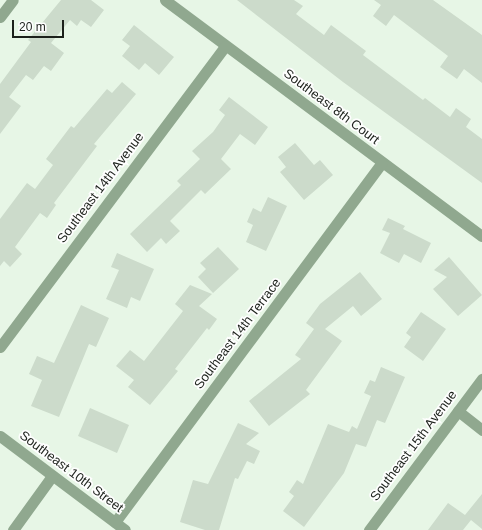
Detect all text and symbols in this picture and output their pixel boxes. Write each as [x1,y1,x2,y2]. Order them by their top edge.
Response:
scale bar [14,12,66,38]
text: 20 m [19,20,46,34]
street label: Southeast 8th Court [280,66,382,148]
street label: Southeast 14th Avenue [54,129,148,247]
street label: Southeast 14th Terrace [191,276,285,392]
street label: Southeast 15th Avenue [367,387,461,505]
street label: Southeast 10th Street [16,428,126,516]

